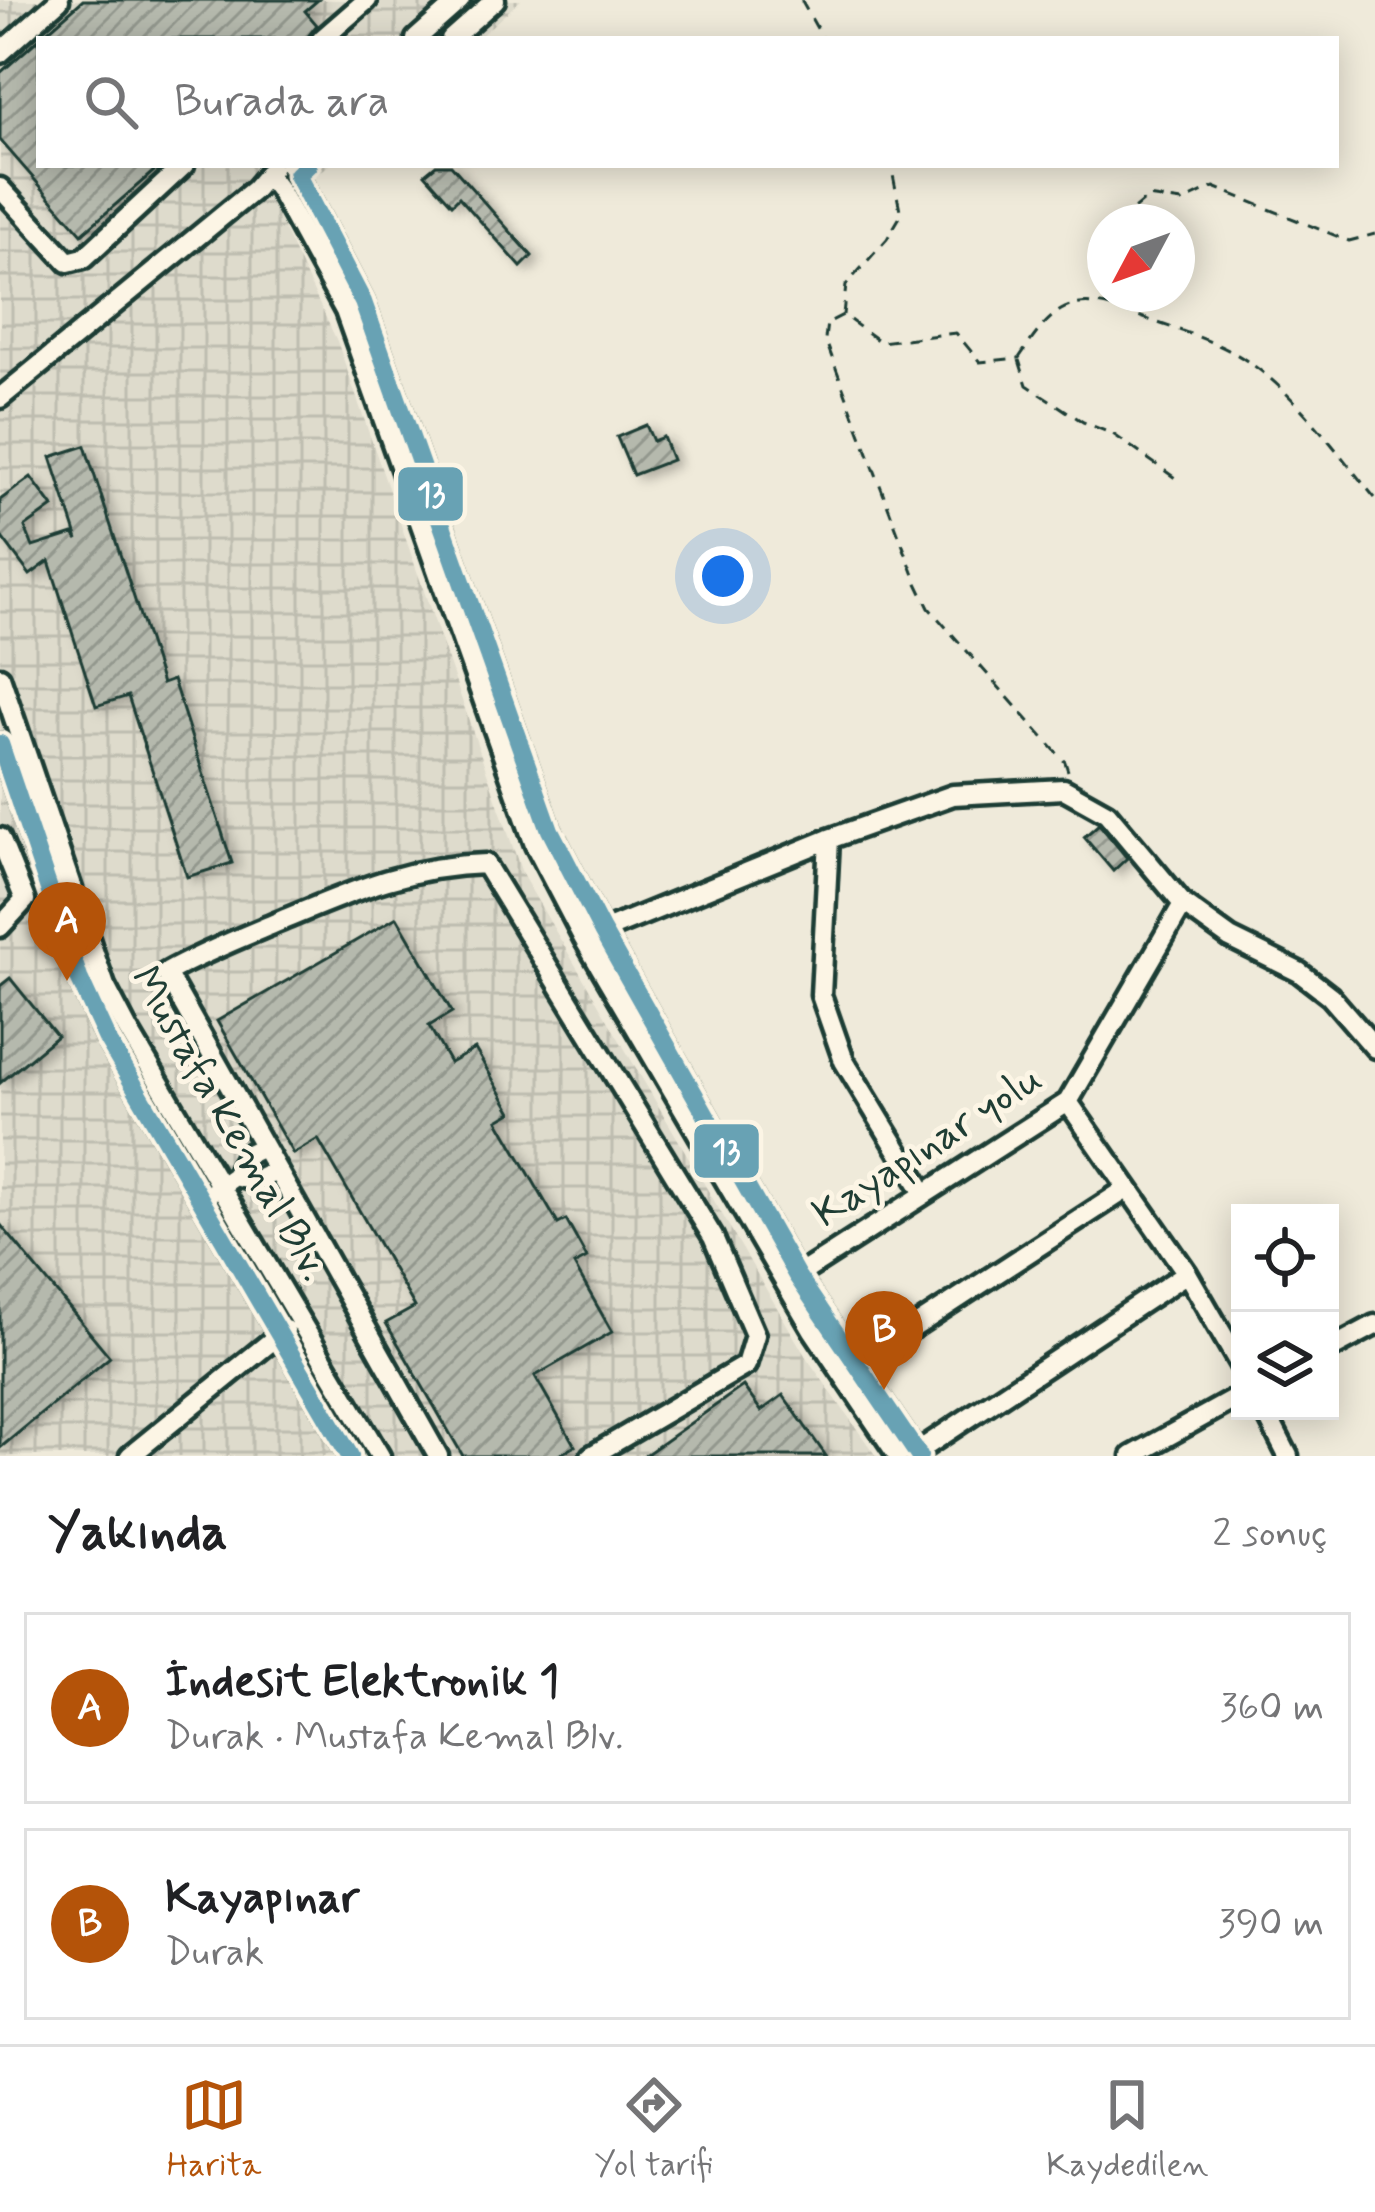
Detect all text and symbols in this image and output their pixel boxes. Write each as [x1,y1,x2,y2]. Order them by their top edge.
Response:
search box [36,36,1339,168]
icon: search [78,69,144,135]
text: Burada ara [174,73,389,132]
north arrow [1087,204,1195,312]
line badge: 13 [396,465,465,523]
text: 13 [417,474,445,518]
your location [693,546,753,606]
pin: A [28,882,106,981]
street label: Mustafa Kemal Blv. [117,957,341,1291]
street label: Kayapınar yolu [803,1052,1053,1242]
line badge: 13 [692,1122,761,1180]
text: 13 [712,1131,740,1175]
map controls [1231,1204,1339,1420]
button: locate [1231,1204,1339,1312]
pin: B [845,1291,923,1390]
button: layers [1231,1312,1339,1420]
text: Yakında [48,1501,228,1567]
text: 2 sonuç [1212,1509,1327,1560]
text: İndesit Elektronik 1 [165,1653,559,1712]
text: A [77,1683,103,1734]
text: 360 m [1220,1683,1324,1734]
text: Durak · Mustafa Kemal Blv. [165,1712,623,1763]
text: Kayapınar [165,1869,359,1928]
text: B [78,1899,102,1950]
text: 390 m [1218,1899,1324,1950]
text: Durak [165,1928,264,1979]
tab: Harita [167,2072,261,2188]
tab: Yol tarifi [595,2072,713,2188]
tab: Kaydedilen [1046,2072,1208,2188]

